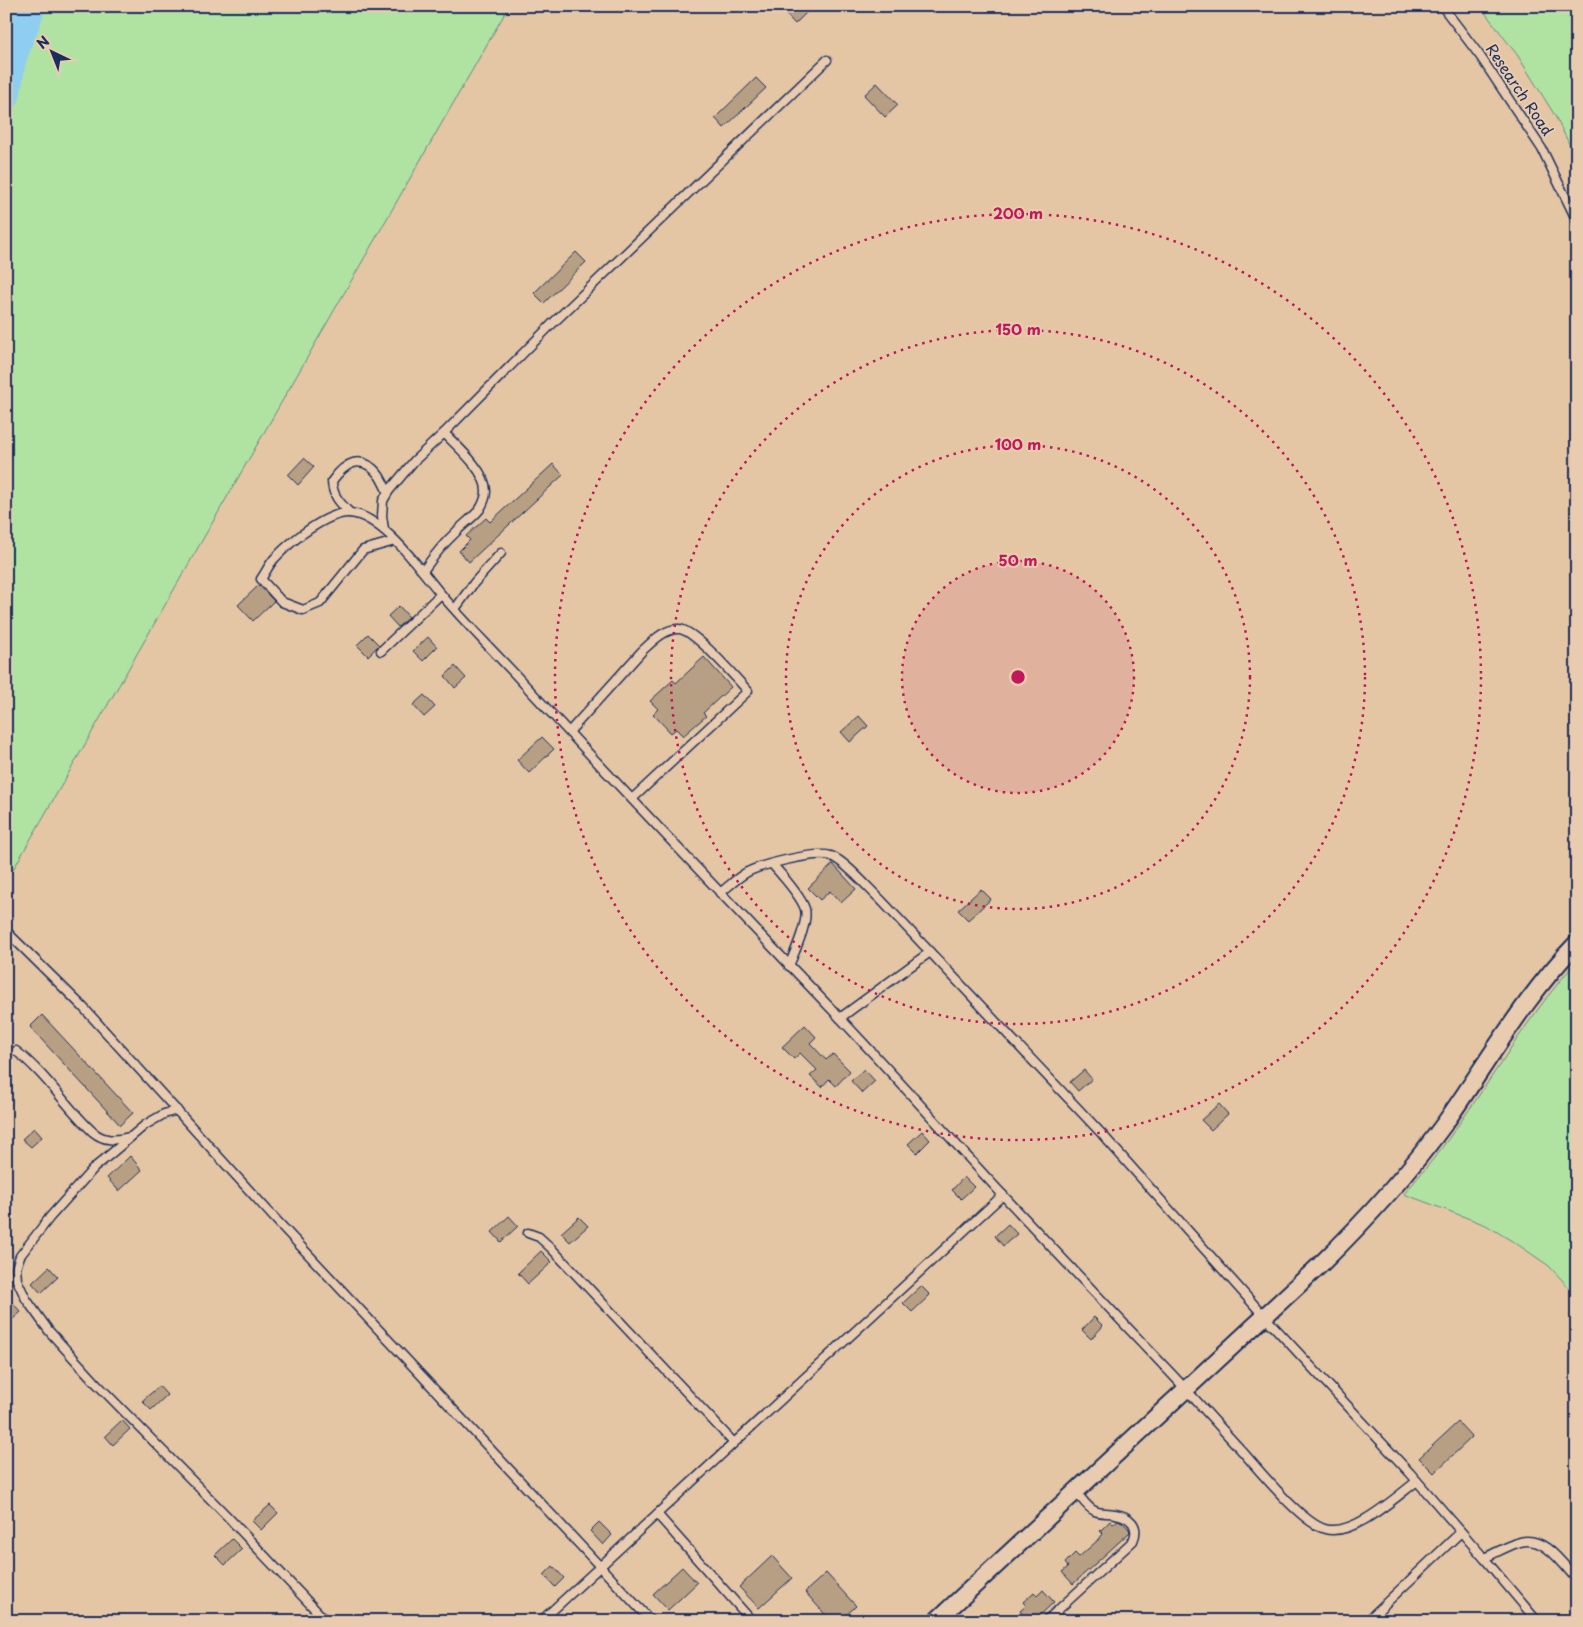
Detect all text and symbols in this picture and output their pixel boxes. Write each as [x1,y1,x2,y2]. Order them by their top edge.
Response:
north arrow [28,28,78,78]
text: N [32,31,54,54]
street label: Research Road [1481,38,1560,140]
text: 200 m [993,201,1043,224]
text: 150 m [995,317,1041,340]
text: 100 m [995,432,1041,455]
text: 50 m [999,548,1037,571]
centre of rings [1009,668,1027,686]

